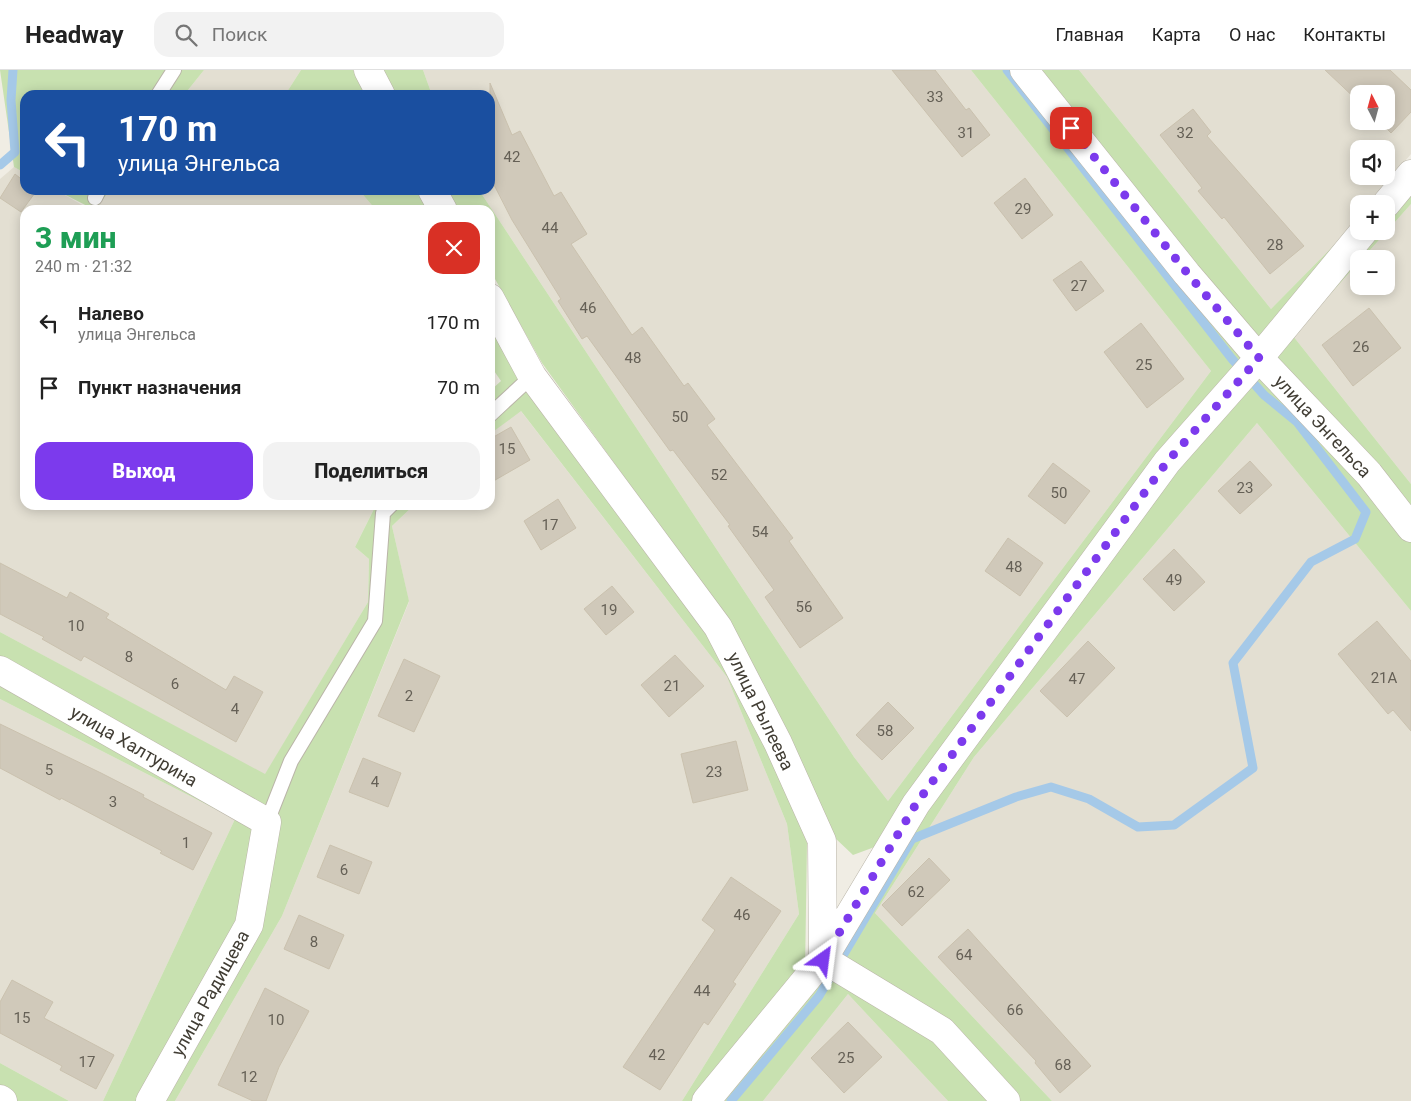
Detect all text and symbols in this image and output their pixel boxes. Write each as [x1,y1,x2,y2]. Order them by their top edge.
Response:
search box [154,12,504,57]
text: Headway [25,21,124,49]
icon: search [172,21,200,49]
text: Поиск [212,23,267,46]
text: Главная [1055,24,1124,45]
text: Карта [1152,24,1201,45]
text: О нас [1229,24,1275,45]
text: Контакты [1303,24,1386,45]
north arrow [1350,85,1395,130]
map controls [1350,85,1395,295]
house number: 33 [927,88,943,106]
pin [1050,107,1092,149]
text: 170 m [118,109,217,150]
icon: left [35,110,100,175]
icon: arrive [1057,114,1085,142]
house number: 31 [958,124,974,142]
house number: 32 [1177,124,1193,142]
button: sound [1350,140,1395,185]
house number: 42 [504,148,520,166]
text: улица Энгельса [118,151,280,176]
button: + [1350,195,1395,240]
house number: 29 [1015,200,1031,218]
house number: 44 [542,219,559,237]
text: 3 мин [35,220,116,255]
button: close [428,222,480,274]
house number: 28 [1267,236,1283,254]
button: − [1350,250,1395,295]
text: 240 m · 21:32 [35,257,132,276]
house number: 27 [1071,277,1087,295]
house number: 46 [580,299,596,317]
text: Налево [78,302,144,325]
icon: left [35,309,63,337]
text: 170 m [427,311,480,334]
text: улица Энгельса [78,325,196,344]
house number: 26 [1353,338,1369,356]
house number: 48 [625,349,641,367]
house number: 25 [1136,356,1152,374]
street label: улица Энгельса [1270,370,1376,482]
icon: arrive [35,374,63,402]
text: Пункт назначения [78,376,241,399]
text: 70 m [437,376,480,399]
house number: 50 [672,408,688,426]
house number: 15 [499,440,515,458]
button: Выход [35,442,253,500]
button: Поделиться [263,442,480,500]
house number: 52 [711,466,727,484]
house number: 23 [1237,479,1253,497]
house number: 50 [1051,484,1067,502]
house number: 17 [542,516,558,534]
house number: 54 [752,523,769,541]
house number: 48 [1006,558,1022,576]
house number: 49 [1166,571,1182,589]
house number: 56 [796,598,812,616]
house number: 19 [601,601,617,619]
house number: 10 [68,617,84,635]
house number: 8 [125,648,133,666]
street label: улица Рылеева [723,649,799,773]
house number: 21А [1371,669,1398,687]
house number: 47 [1069,670,1085,688]
house number: 6 [171,675,179,693]
house number: 21 [664,677,680,695]
house number: 2 [405,687,413,705]
house number: 4 [231,700,240,718]
street label: улица Халтурина [67,701,201,791]
house number: 58 [877,722,893,740]
house number: 5 [45,761,53,779]
house number: 23 [706,763,722,781]
house number: 4 [371,773,380,791]
house number: 3 [109,793,117,811]
house number: 1 [182,834,190,852]
house number: 6 [340,861,348,879]
house number: 62 [908,883,924,901]
house number: 46 [734,906,750,924]
street label: улица Радищева [167,926,253,1060]
house number: 8 [310,933,318,951]
position arrow [796,933,848,985]
house number: 64 [956,946,973,964]
house number: 44 [694,982,711,1000]
house number: 66 [1007,1001,1023,1019]
house number: 15 [14,1009,30,1027]
house number: 10 [268,1011,284,1029]
house number: 42 [649,1046,665,1064]
house number: 25 [838,1049,854,1067]
house number: 17 [79,1053,95,1071]
house number: 68 [1055,1056,1071,1074]
house number: 12 [241,1068,257,1086]

